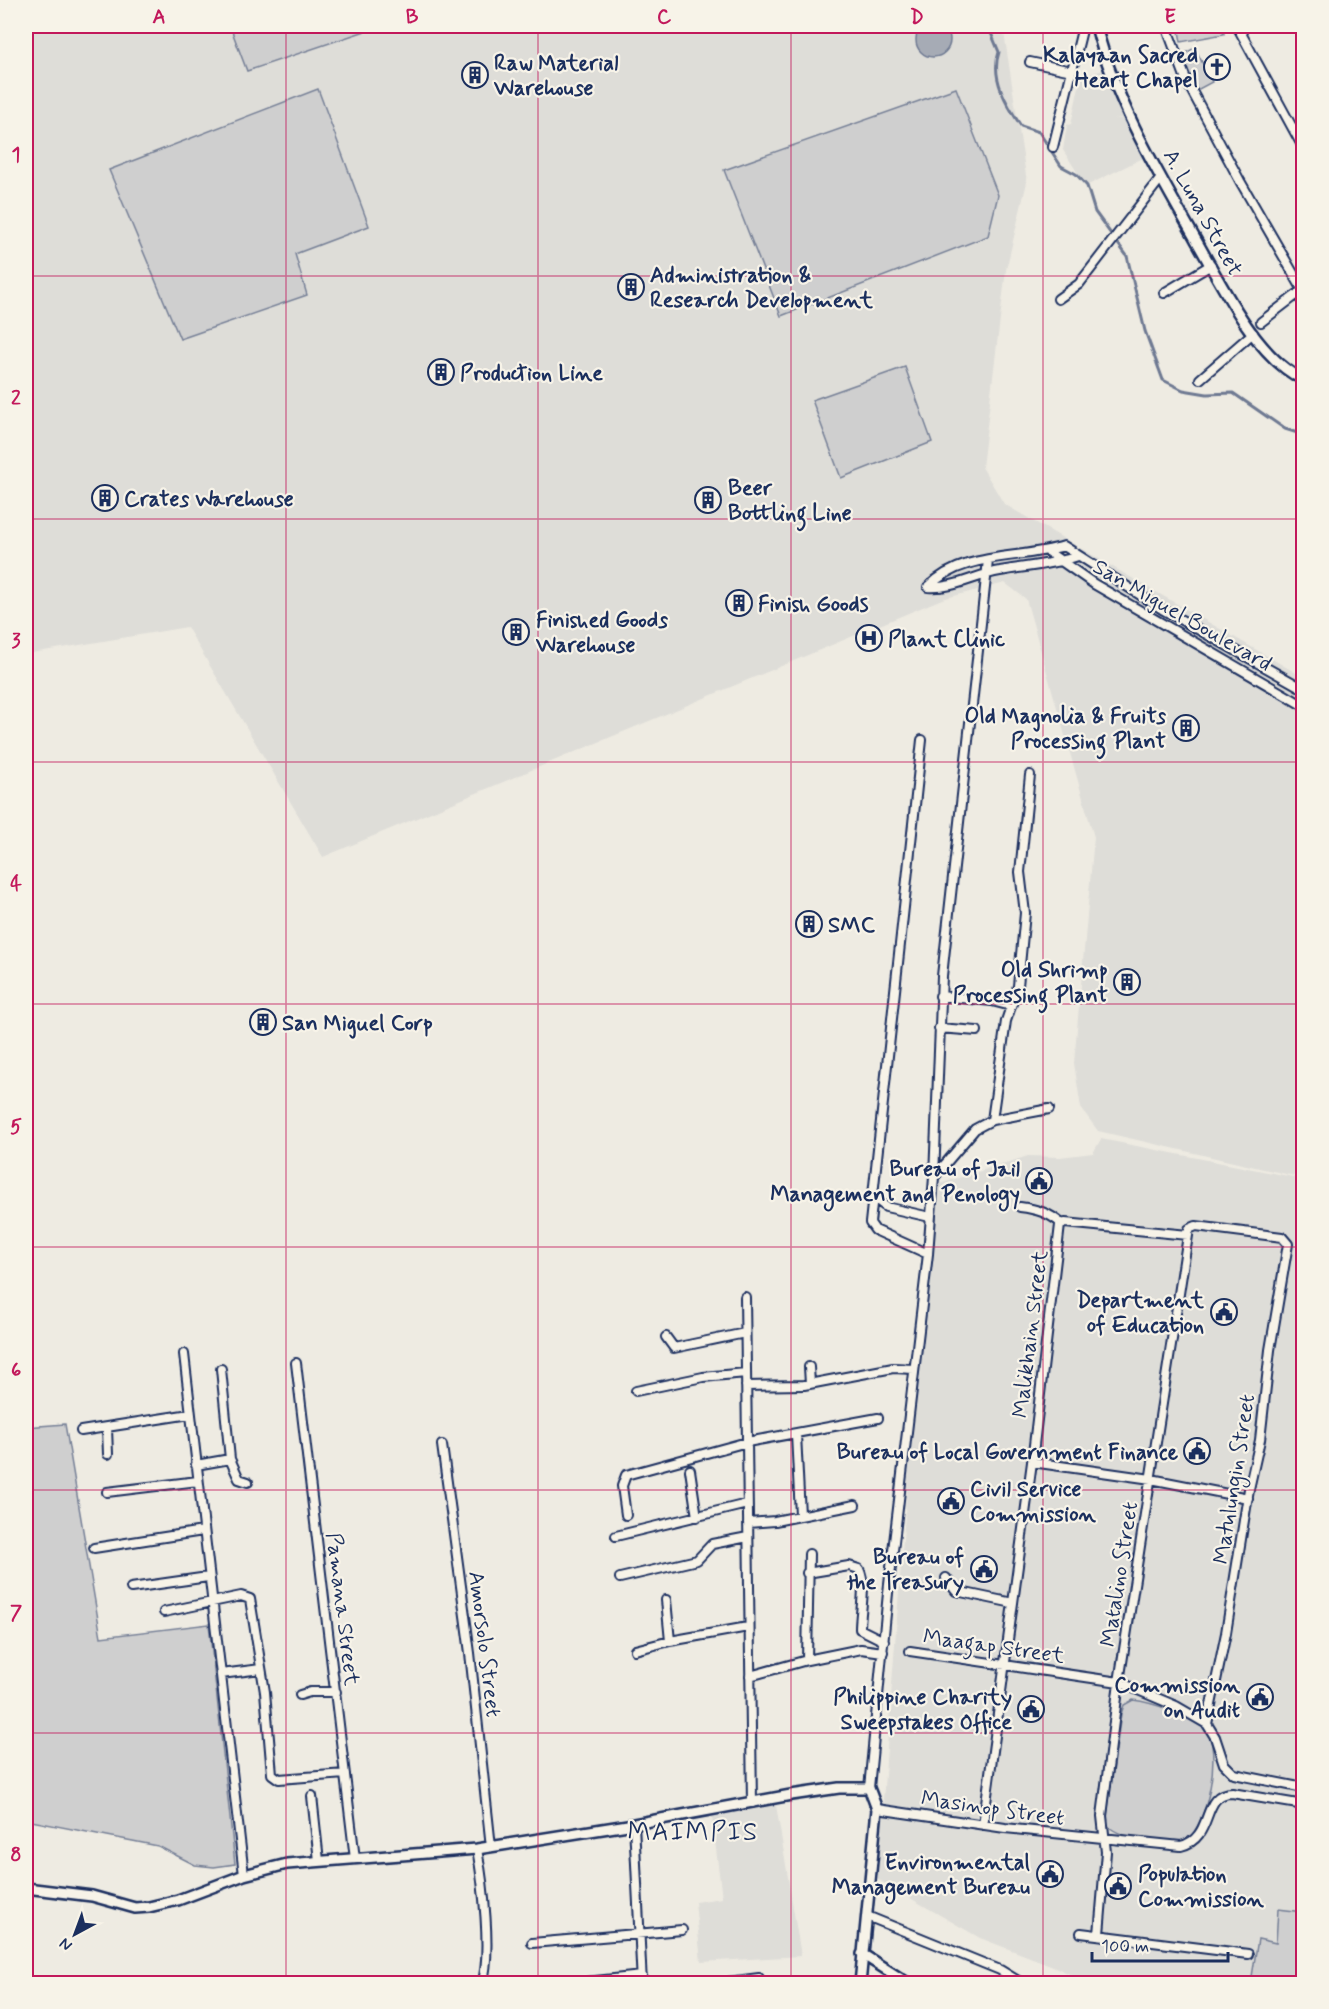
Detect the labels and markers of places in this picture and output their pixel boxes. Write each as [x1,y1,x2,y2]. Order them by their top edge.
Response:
place label: Kalayaan Sacred Heart Chapel [1043,42,1198,95]
place label: Raw Material Warehouse [493,50,619,103]
church icon: Kalayaan Sacred Heart Chapel [1202,52,1232,82]
building icon: Raw Material Warehouse [460,60,490,90]
place label: Administration & Research Development [650,262,874,315]
building icon: Administration & Research Development [616,272,646,302]
building icon: Production Line [426,357,456,387]
place label: Production Line [460,360,603,388]
place label: Beer Bottling Line [728,475,852,532]
building icon: Crates Warehouse [90,483,120,513]
building icon: Beer Bottling Line [693,485,723,515]
place label: Crates Warehouse [124,486,294,514]
building icon: Finish Goods [724,588,754,618]
place label: Finish Goods [758,591,869,619]
place label: Finished Goods Warehouse [535,607,668,660]
building icon: Finished Goods Warehouse [501,617,531,647]
hospital icon: Plant Clinic [854,623,884,653]
place label: Plant Clinic [888,626,1006,654]
place label: Old Magnolia & Fruits Processing Plant [965,703,1167,760]
building icon: Old Magnolia & Fruits Processing Plant [1171,713,1201,743]
building icon: SMC [794,909,824,939]
place label: SMC [828,912,876,940]
place label: Old Shrimp Processing Plant [953,957,1109,1014]
building icon: Old Shrimp Processing Plant [1112,967,1142,997]
building icon: San Miguel Corp [248,1007,278,1037]
place label: San Miguel Corp [282,1010,433,1039]
place label: Bureau of Jail Management and Penology [770,1156,1021,1212]
public building icon: Bureau of Jail Management and Penology [1024,1166,1054,1196]
place label: Department of Education [1076,1287,1205,1340]
public building icon: Department of Education [1209,1297,1239,1327]
public building icon: Bureau of Local Government Finance [1182,1436,1212,1466]
place label: Bureau of Local Government Finance [837,1439,1179,1467]
place label: Civil Service Commission [970,1476,1097,1529]
public building icon: Civil Service Commission [936,1486,966,1516]
place label: Bureau of the Treasury [846,1544,965,1597]
public building icon: Bureau of the Treasury [969,1554,999,1584]
place label: Commission on Audit [1114,1672,1241,1725]
public building icon: Commission on Audit [1245,1682,1275,1712]
place label: Philippine Charity Sweepstakes Office [833,1684,1012,1737]
public building icon: Philippine Charity Sweepstakes Office [1016,1694,1046,1724]
place label: Environmental Management Bureau [832,1849,1031,1905]
public building icon: Environmental Management Bureau [1035,1859,1065,1889]
place label: Population Commission [1138,1861,1265,1914]
public building icon: Population Commission [1103,1871,1133,1901]

